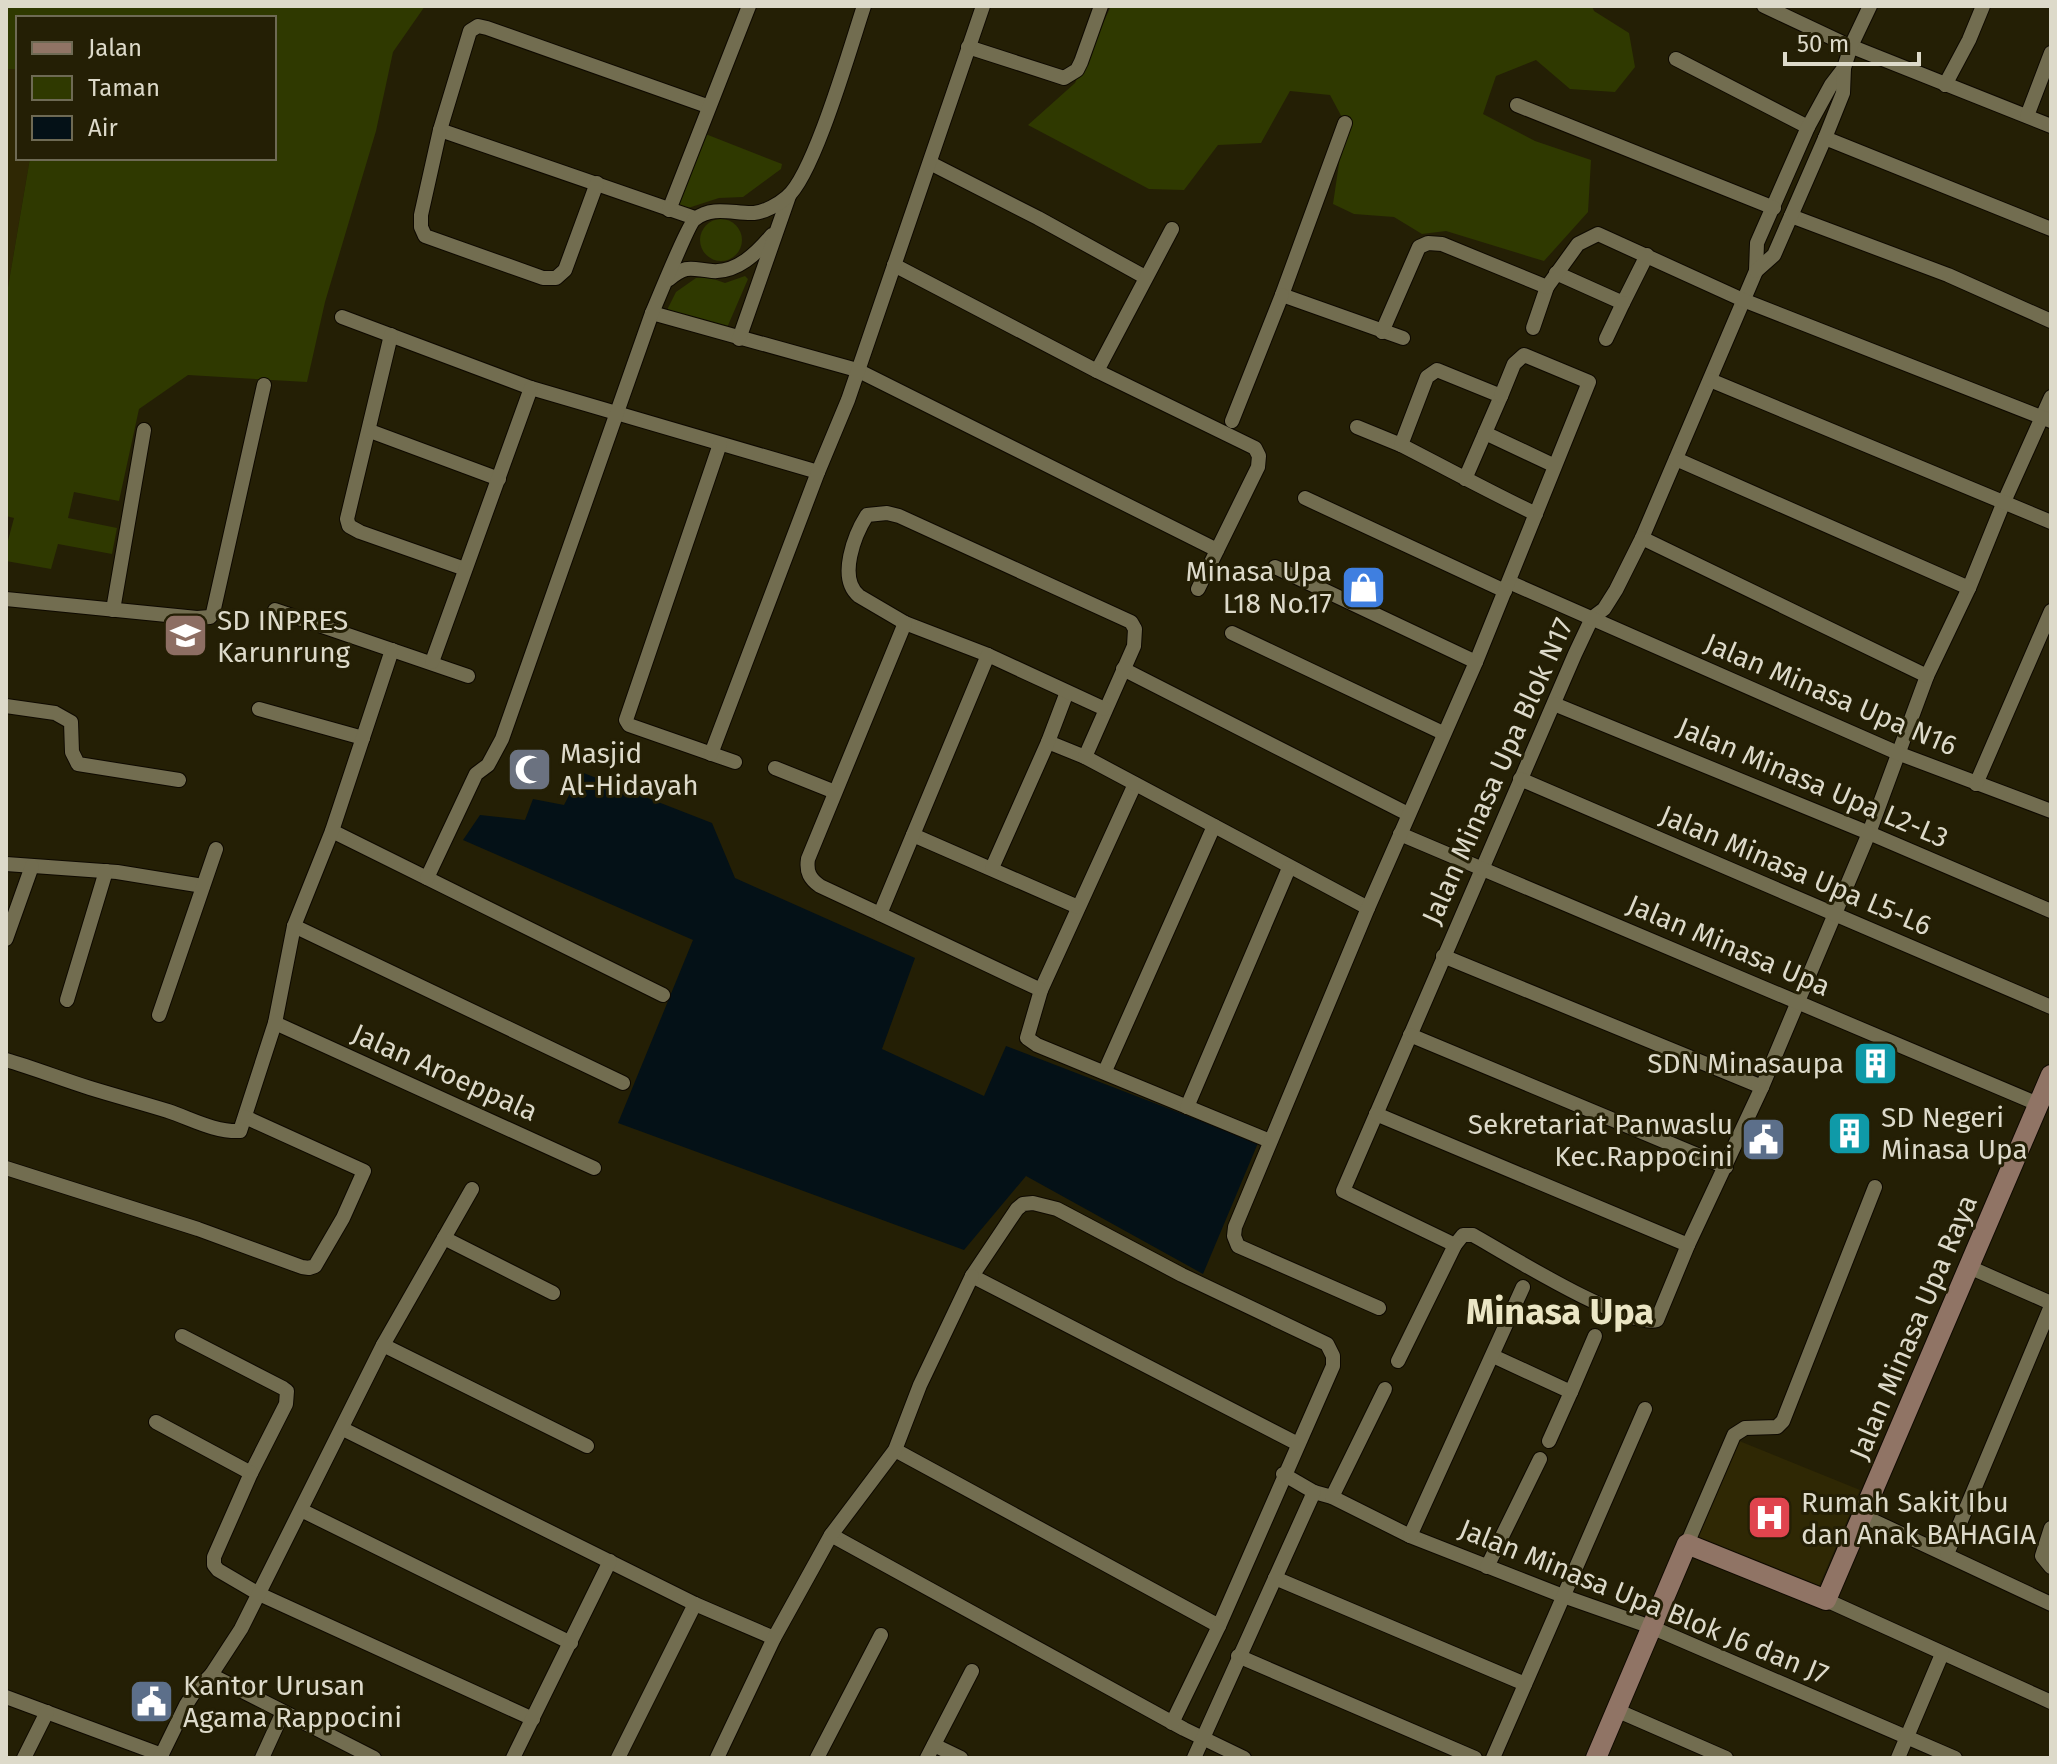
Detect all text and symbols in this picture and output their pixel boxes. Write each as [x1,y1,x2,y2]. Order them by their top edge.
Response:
legend [16,16,276,160]
scale bar [1785,16,1919,66]
text: 50 m [1797,30,1849,58]
text: Jalan [88,34,142,62]
text: Taman [88,74,160,102]
text: Air [88,114,119,142]
place label: Minasa Upa L18 No.17 [1185,555,1332,620]
shop icon: Minasa Upa L18 No.17 [1339,563,1387,611]
place label: SD INPRES Karunrung [217,604,351,669]
school or university icon: SD INPRES Karunrung [162,612,210,660]
street label: Jalan Minasa Upa Blok N17 [1415,613,1580,929]
street label: Jalan Minasa Upa N16 [1700,626,1962,763]
street label: Jalan Minasa Upa L2-L3 [1672,710,1953,855]
place label: Masjid Al-Hidayah [560,737,699,802]
mosque icon: Masjid Al-Hidayah [505,745,553,793]
street label: Jalan Minasa Upa L5-L6 [1655,798,1936,943]
street label: Jalan Minasa Upa [1622,888,1835,1003]
street label: Jalan Aroeppala [347,1017,543,1128]
building icon: SDN Minasaupa [1851,1039,1899,1087]
place label: SDN Minasaupa [1647,1047,1844,1080]
place label: SD Negeri Minasa Upa [1881,1101,2028,1166]
place label: Sekretariat Panwaslu Kec.Rappocini [1468,1108,1733,1173]
building icon: SD Negeri Minasa Upa [1826,1109,1874,1157]
public building icon: Sekretariat Panwaslu Kec.Rappocini [1740,1116,1788,1164]
street label: Jalan Minasa Upa Raya [1843,1190,1984,1465]
district label: Minasa Upa [1466,1290,1654,1334]
place label: Rumah Sakit Ibu dan Anak BAHAGIA [1801,1486,2036,1551]
hospital icon: Rumah Sakit Ibu dan Anak BAHAGIA [1746,1494,1794,1542]
street label: Jalan Minasa Upa Blok J6 dan J7 [1454,1512,1833,1691]
place label: Kantor Urusan Agama Rappocini [183,1669,402,1734]
public building icon: Kantor Urusan Agama Rappocini [128,1677,176,1725]

